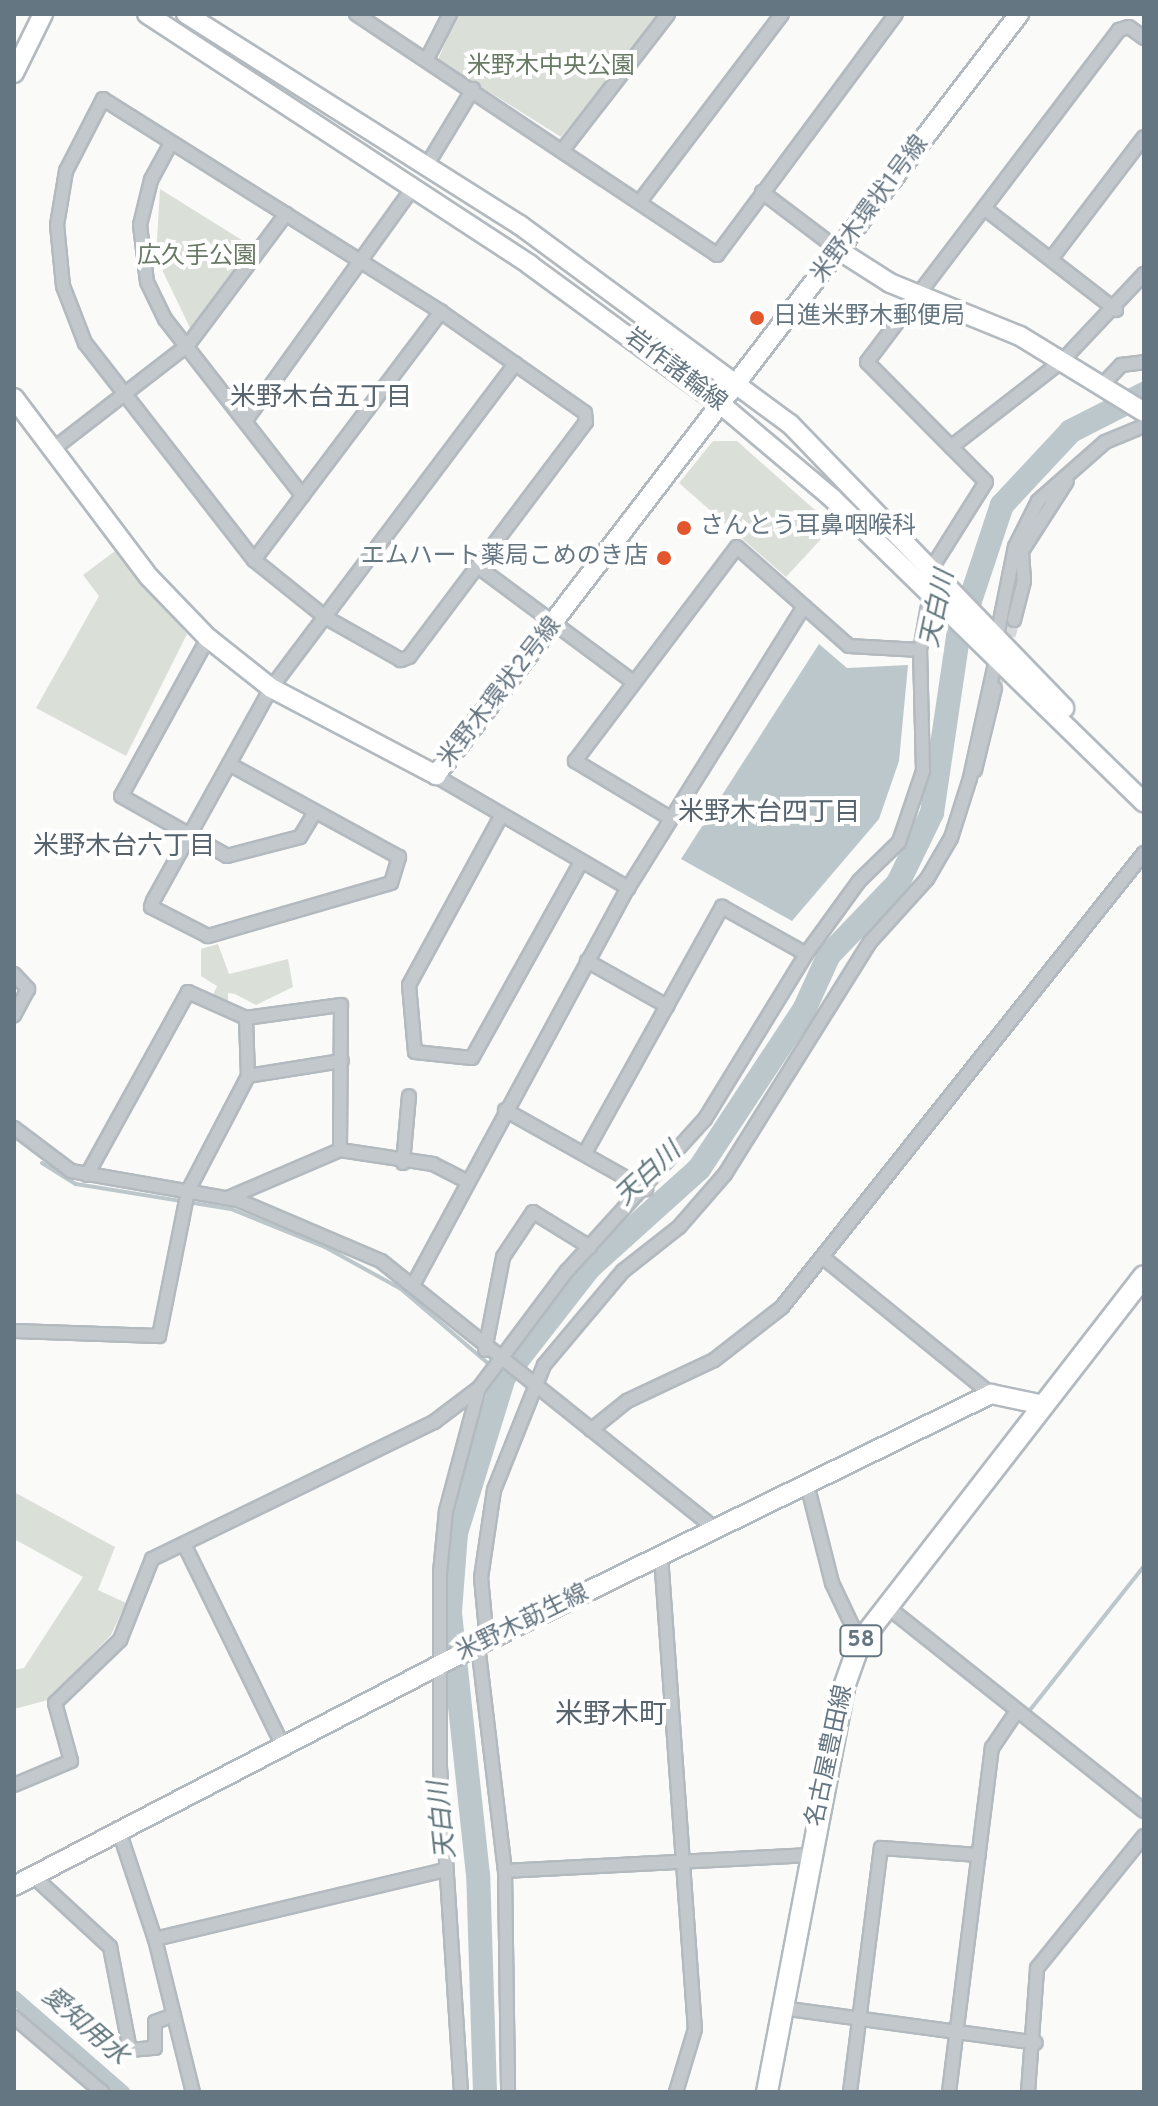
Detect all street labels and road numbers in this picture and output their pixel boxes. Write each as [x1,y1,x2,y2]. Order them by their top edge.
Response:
street label: 米野木環状1号線 [806,131,936,289]
street label: 岩作諸輪線 [618,323,732,419]
street label: 米野木環状2号線 [433,612,569,774]
street label: 米野木莇生線 [452,1579,594,1669]
road number: 58 [839,1623,883,1659]
street label: 名古屋豊田線 [802,1683,860,1829]

